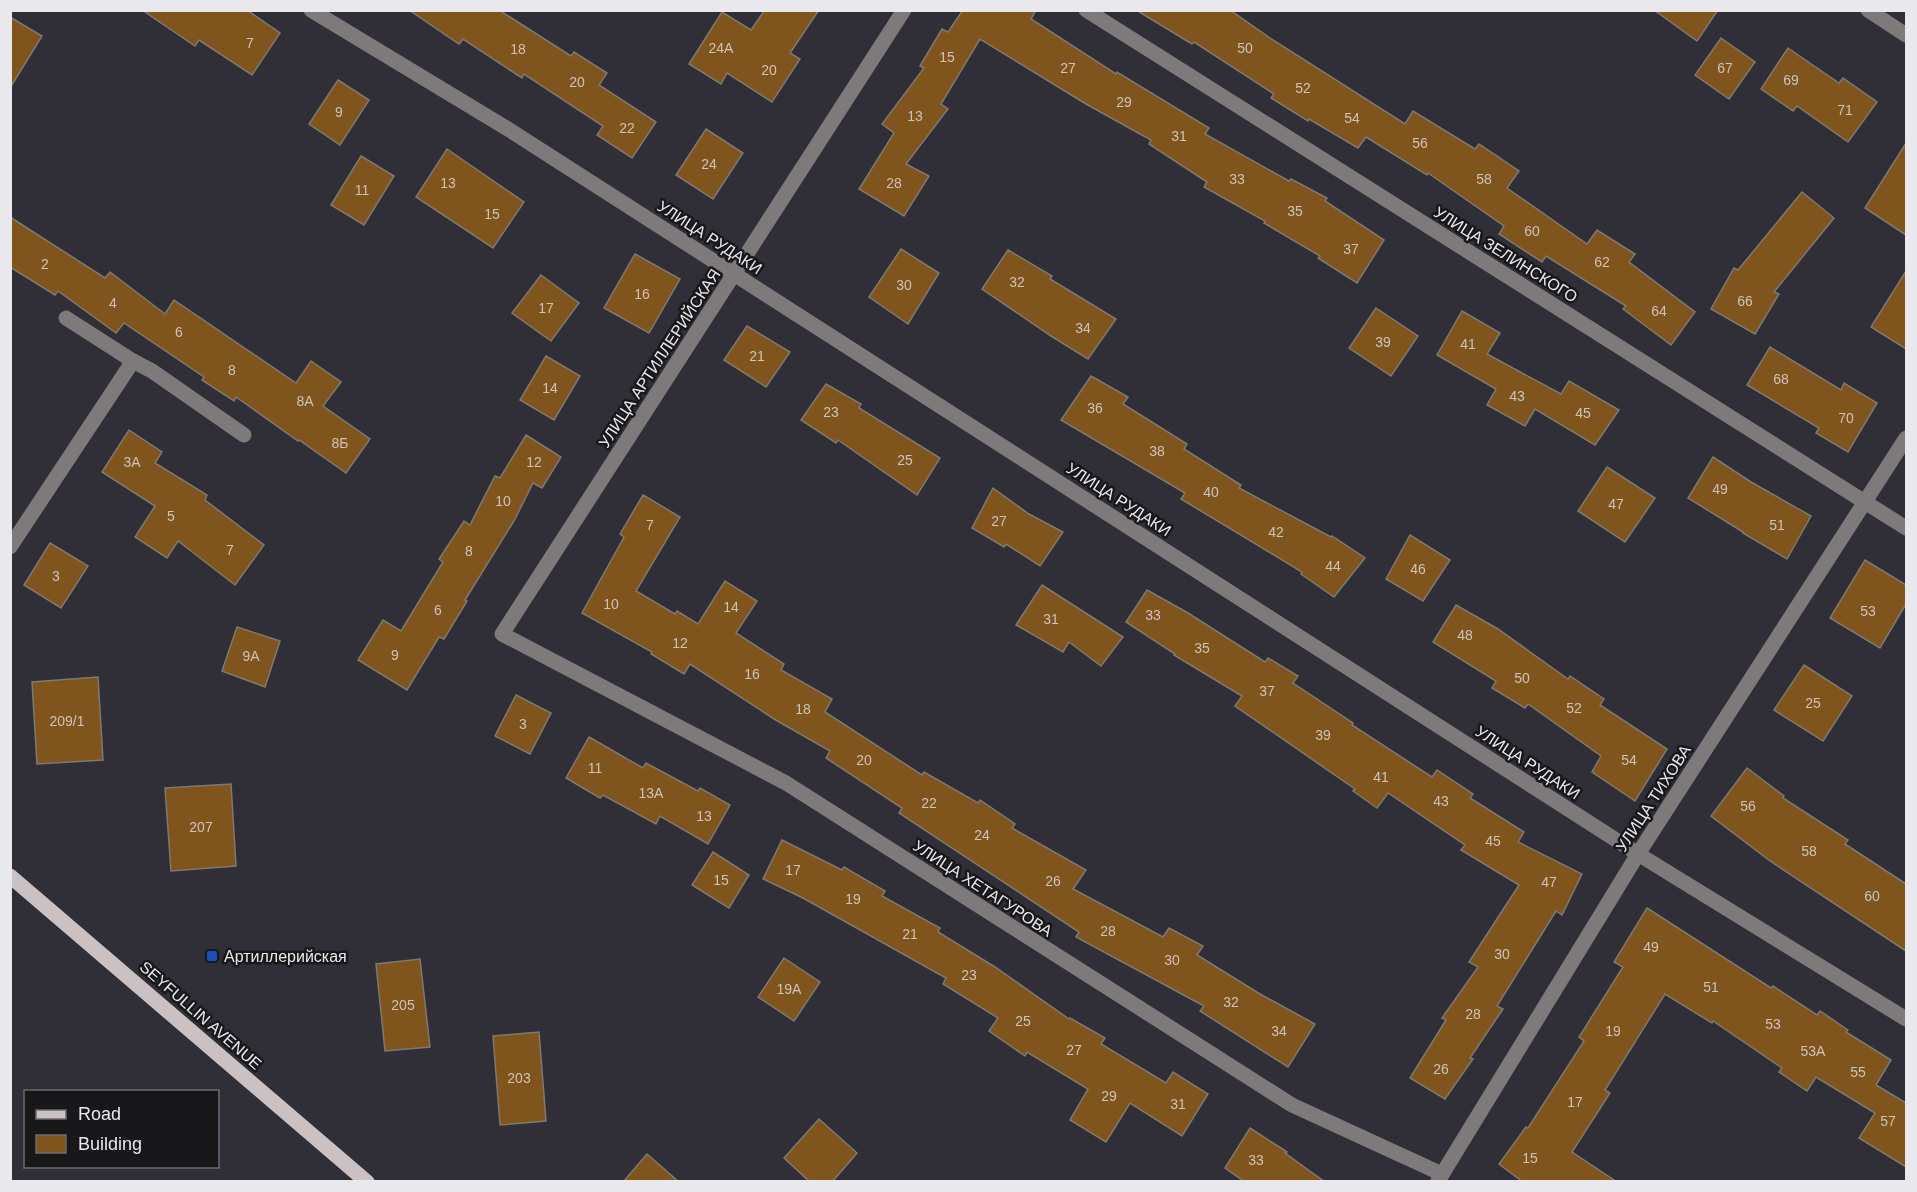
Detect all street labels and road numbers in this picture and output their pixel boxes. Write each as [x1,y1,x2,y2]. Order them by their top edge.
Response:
street label: УЛИЦА РУДАКИ [654,197,765,277]
street label: УЛИЦА ЗЕЛИНСКОГО [1431,203,1581,306]
street label: УЛИЦА АРТИЛЛЕРИЙСКАЯ [595,265,723,451]
street label: УЛИЦА РУДАКИ [1063,459,1174,539]
street label: УЛИЦА РУДАКИ [1472,722,1583,802]
street label: УЛИЦА ТИХОВА [1613,742,1694,855]
street label: УЛИЦА ХЕТАГУРОВА [910,837,1056,940]
street label: SEYFULLIN AVENUE [136,958,265,1073]

